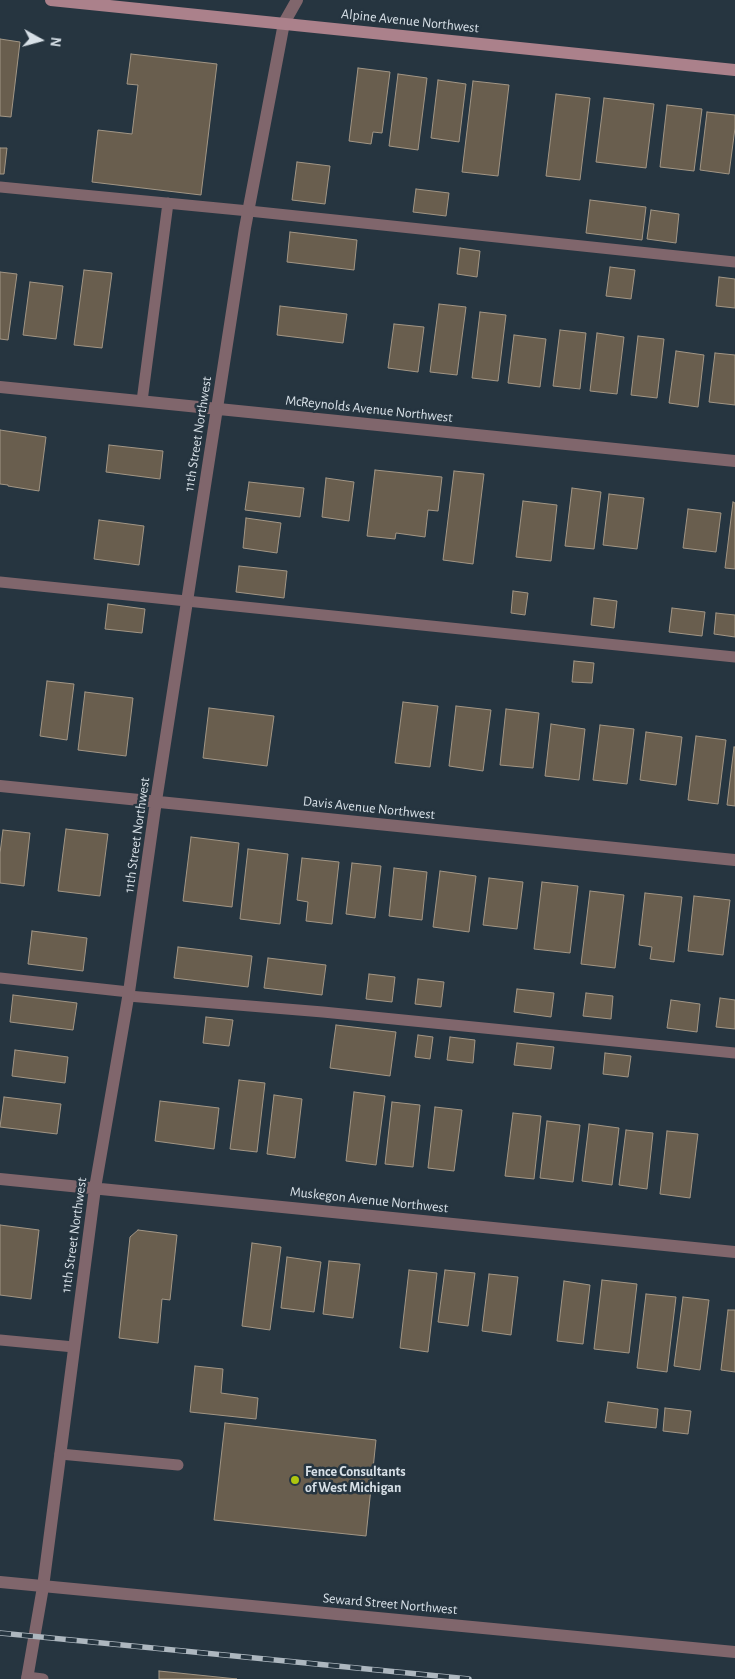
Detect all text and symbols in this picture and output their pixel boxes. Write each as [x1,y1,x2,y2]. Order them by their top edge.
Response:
street label: Alpine Avenue Northwest [340,5,480,37]
north arrow [15,15,65,65]
text: N [47,36,62,48]
street label: 11th Street Northwest [181,375,215,493]
street label: McReynolds Avenue Northwest [284,392,454,426]
street label: 11th Street Northwest [121,776,153,894]
street label: Davis Avenue Northwest [302,793,436,823]
street label: 11th Street Northwest [58,1176,90,1294]
street label: Muskegon Avenue Northwest [289,1183,449,1217]
place label: Fence Consultants of West Michigan [305,1464,406,1496]
marker: Fence Consultants of West Michigan [289,1474,301,1486]
street label: Seward Street Northwest [322,1590,458,1618]

